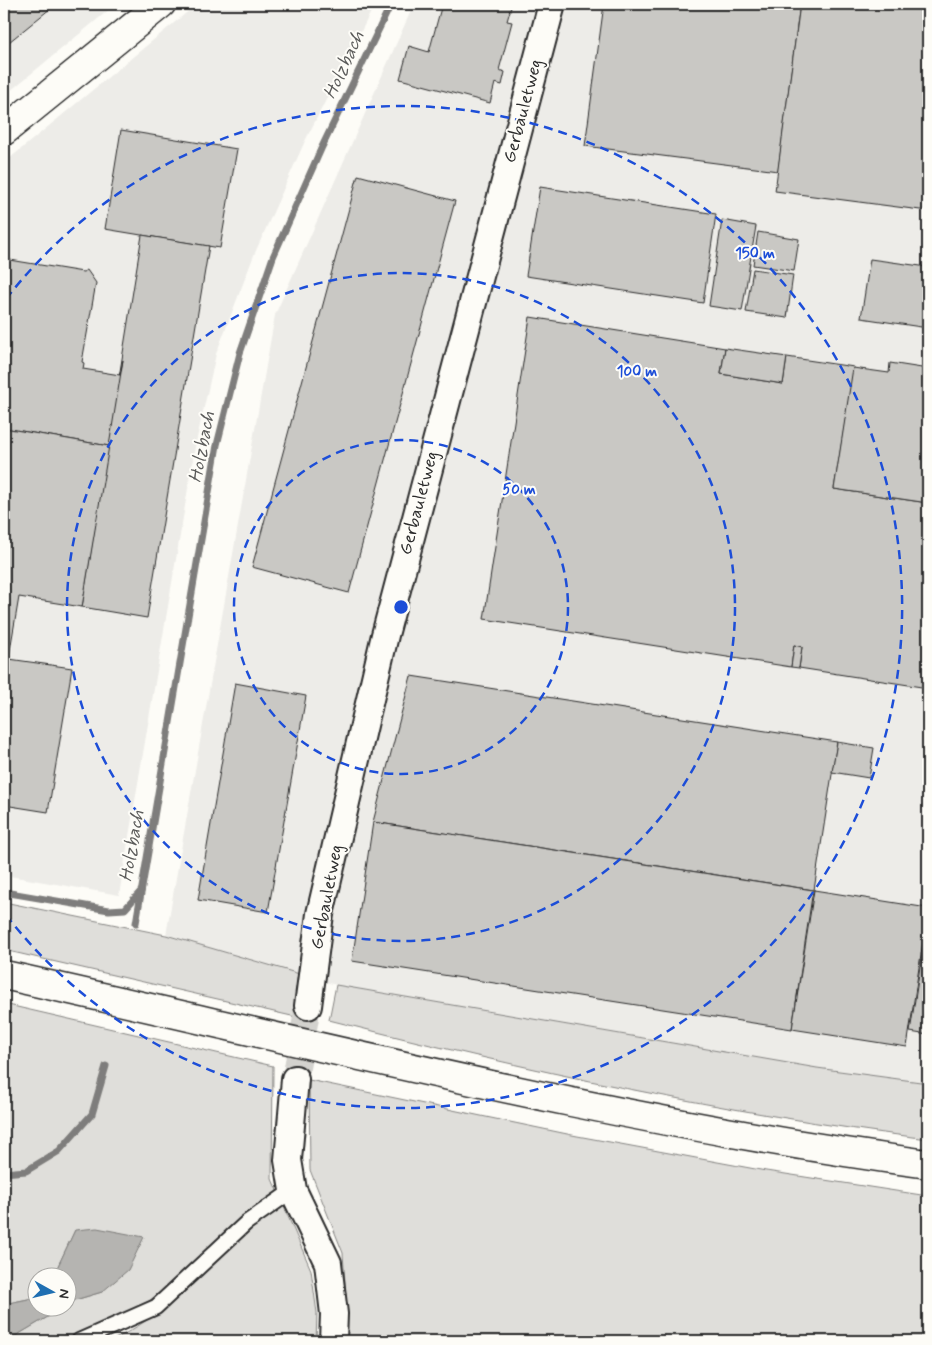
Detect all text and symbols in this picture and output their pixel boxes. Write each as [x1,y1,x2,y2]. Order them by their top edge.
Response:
water label: Holzbach [317,27,371,103]
street label: Gerbauletweg [498,56,548,166]
text: 150 m [735,244,775,264]
text: 100 m [617,362,657,382]
water label: Holzbach [183,409,221,485]
street label: Gerbauletweg [394,448,444,558]
text: 50 m [502,480,536,500]
centre of rings [392,598,410,616]
water label: Holzbach [113,808,151,884]
street label: Gerbauletweg [305,842,349,952]
north arrow [28,1268,78,1318]
text: N [54,1288,73,1300]

